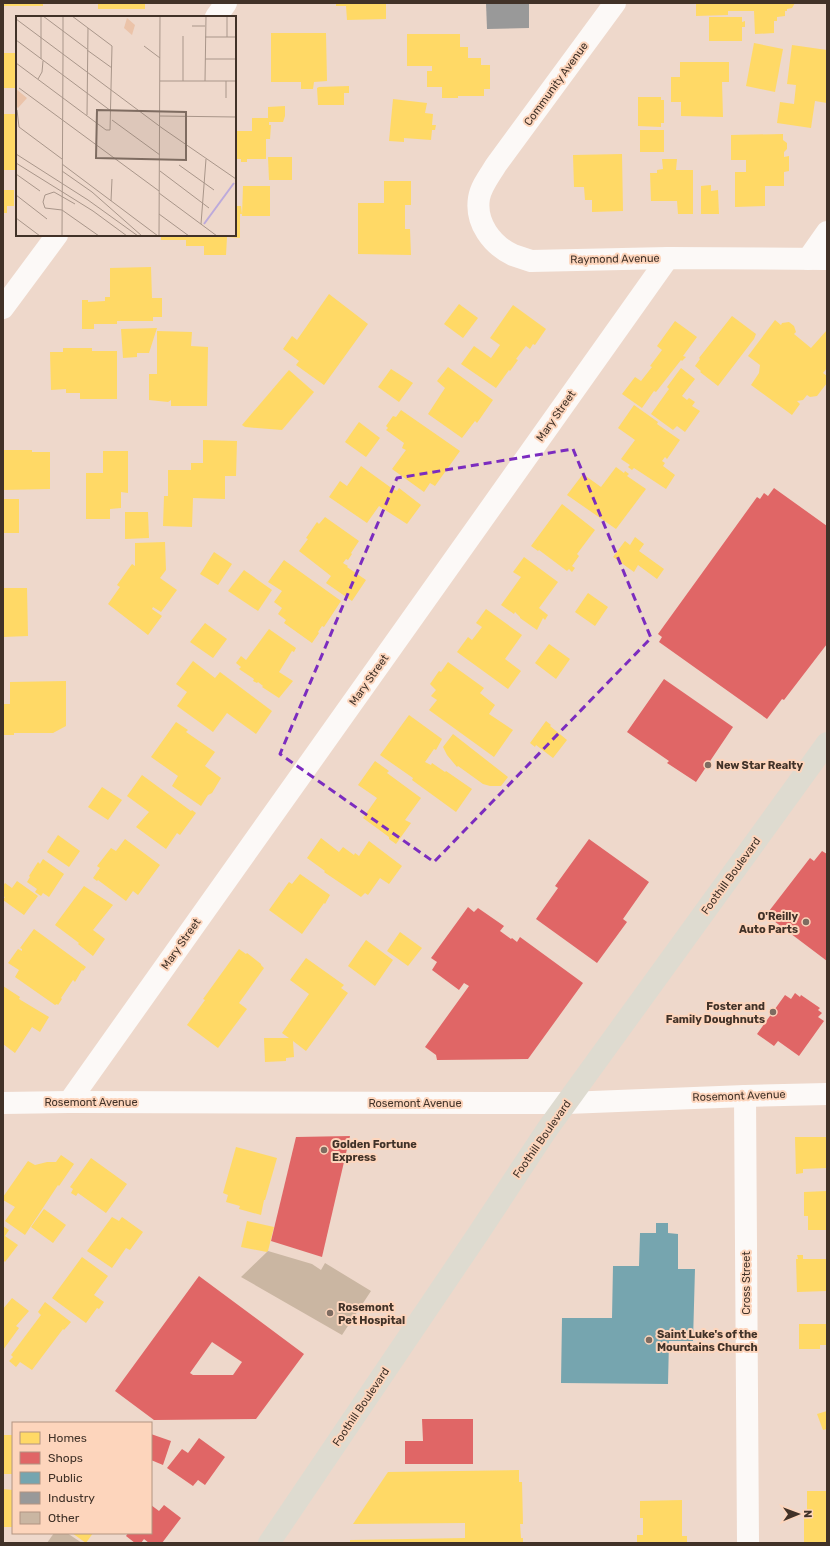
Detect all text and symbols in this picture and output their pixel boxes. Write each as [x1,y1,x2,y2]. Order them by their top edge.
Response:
inset map [16,16,236,236]
street label: Community Avenue [521,40,591,128]
street label: Raymond Avenue [570,252,660,266]
street label: Mary Street [534,387,579,444]
street label: Mary Street [347,651,392,708]
place label: New Star Realty [716,759,803,772]
marker: New Star Realty [703,760,713,770]
street label: Foothill Boulevard [699,835,763,917]
place label: O'Reilly Auto Parts [739,910,798,936]
street label: Mary Street [159,915,204,972]
marker: O'Reilly Auto Parts [801,917,811,927]
place label: Foster and Family Doughnuts [666,1000,765,1026]
marker: Foster and Family Doughnuts [768,1007,778,1017]
street label: Rosemont Avenue [692,1088,786,1104]
street label: Rosemont Avenue [44,1096,138,1109]
street label: Rosemont Avenue [368,1097,462,1110]
street label: Foothill Boulevard [510,1098,574,1180]
place label: Golden Fortune Express [332,1138,417,1164]
marker: Golden Fortune Express [319,1145,329,1155]
street label: Cross Street [740,1251,753,1315]
place label: Rosemont Pet Hospital [338,1301,405,1327]
marker: Rosemont Pet Hospital [325,1308,335,1318]
place label: Saint Luke's of the Mountains Church [657,1328,758,1354]
marker: Saint Luke's of the Mountains Church [644,1335,654,1345]
street label: Foothill Boulevard [330,1365,392,1449]
legend [12,1422,152,1534]
text: Homes [48,1431,87,1445]
text: Shops [48,1451,83,1465]
text: Public [48,1471,83,1485]
text: Industry [48,1491,95,1505]
north arrow [778,1494,818,1534]
text: N [801,1510,814,1518]
text: Other [48,1511,80,1525]

